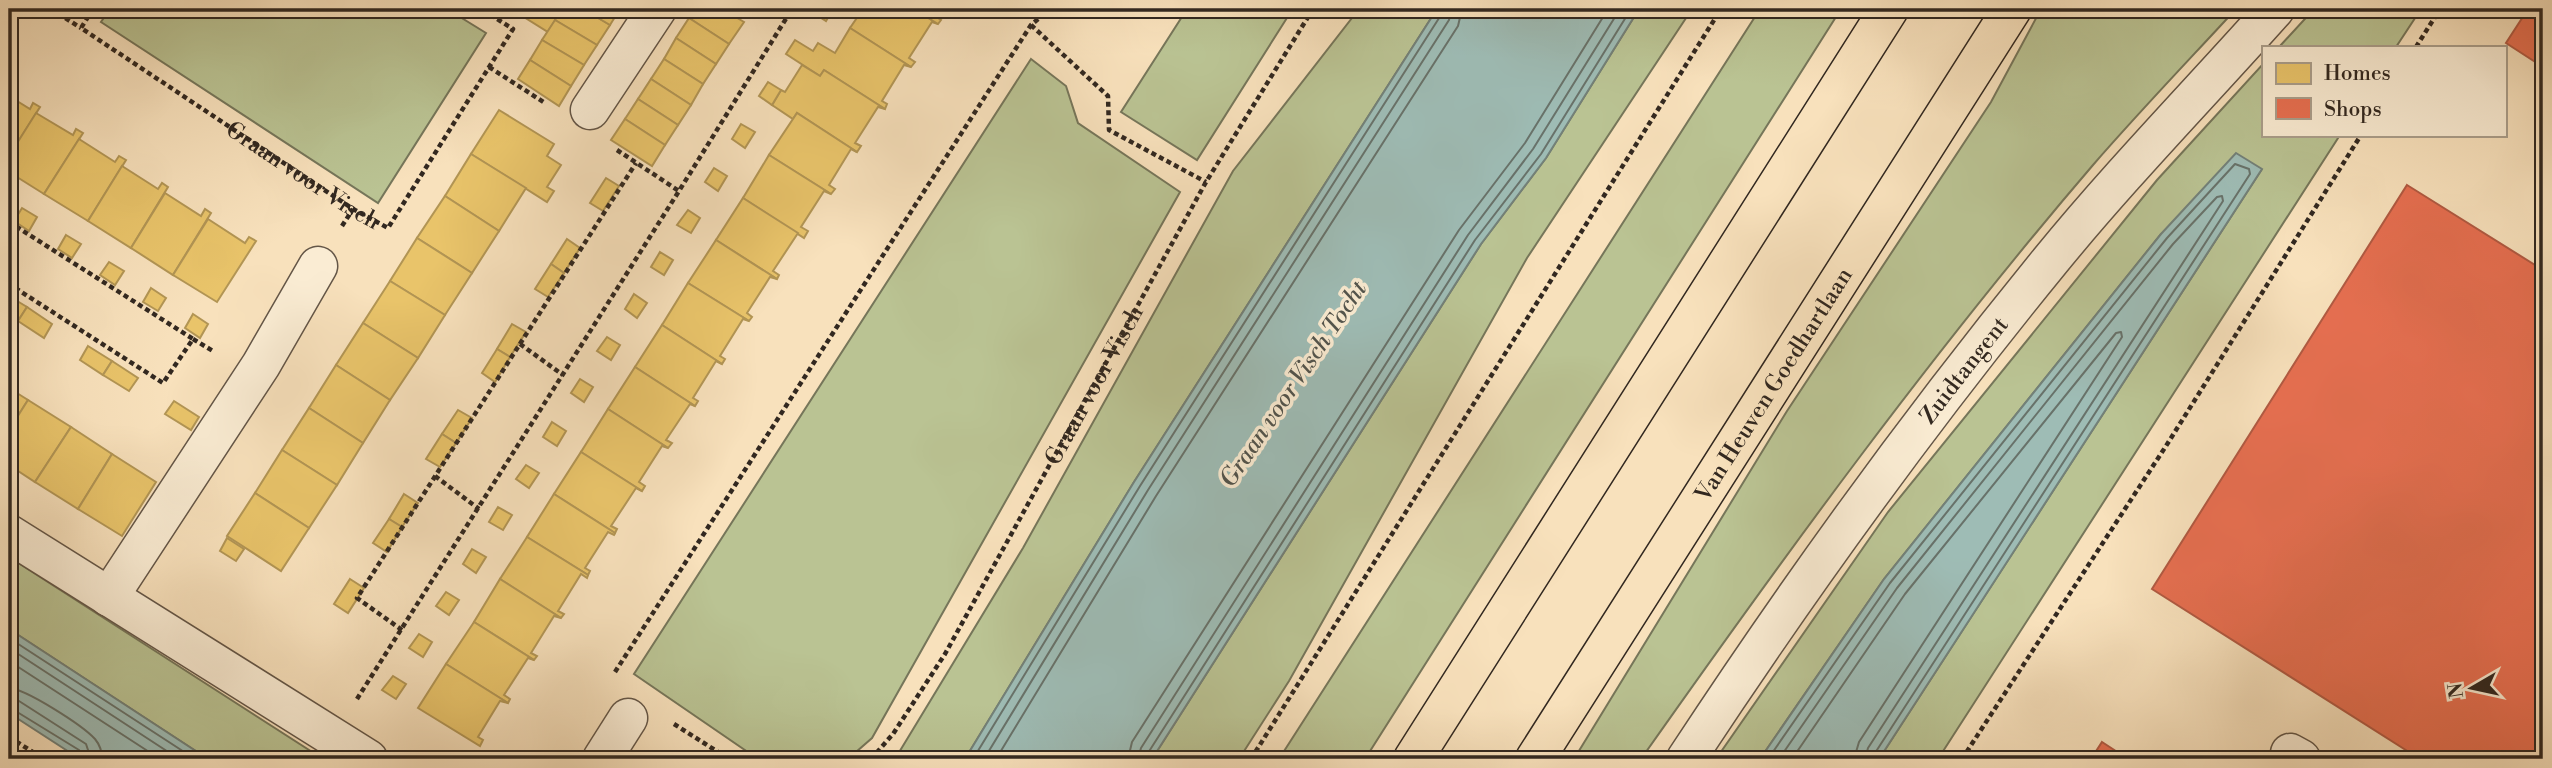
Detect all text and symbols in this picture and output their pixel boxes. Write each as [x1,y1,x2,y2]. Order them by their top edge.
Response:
legend [2262,46,2506,136]
text: Homes [2324,61,2391,87]
text: Shops [2324,97,2382,123]
street label: Graan voor Visch [220,116,385,236]
street label: Van Heuven Goedhartlaan [1689,262,1859,508]
water label: Graan voor Visch Tocht [1214,275,1375,493]
street label: Graan voor Visch [1039,301,1150,470]
street label: Zuidtangent [1914,311,2015,430]
north arrow [2436,652,2506,722]
text: N [2443,681,2469,700]

